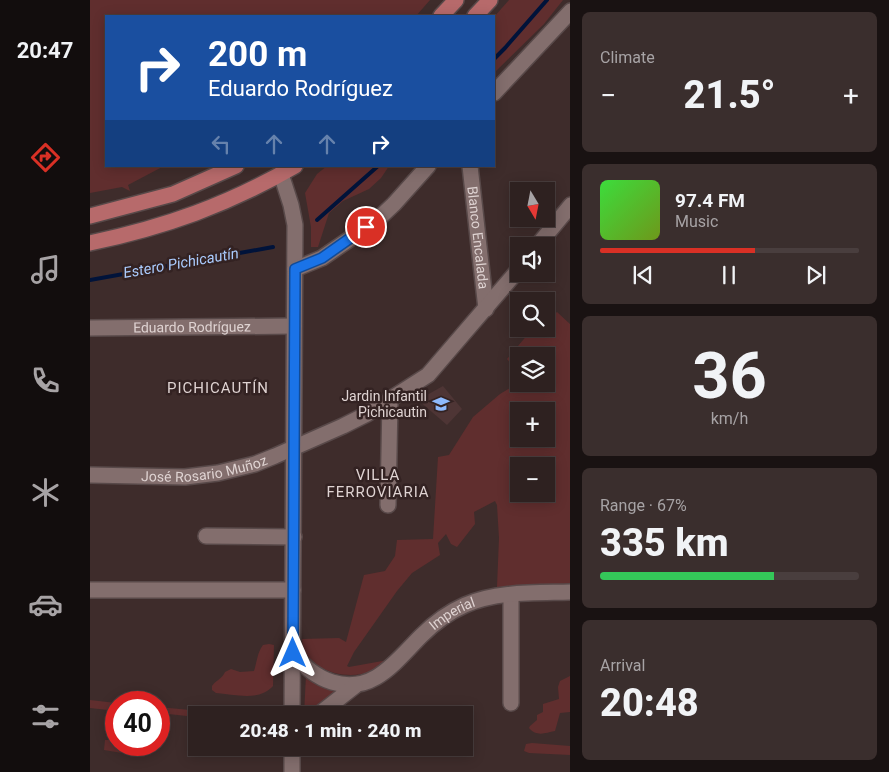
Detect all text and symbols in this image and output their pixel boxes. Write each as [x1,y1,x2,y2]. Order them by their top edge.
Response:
text: 200 m [208,34,307,75]
icon: right [125,35,190,100]
text: 20:47 [17,38,73,63]
text: Climate [600,48,655,67]
text: 21.5° [684,73,776,117]
text: Eduardo Rodríguez [208,76,393,101]
text: − [600,79,616,112]
text: + [843,79,859,112]
icon: left [207,130,235,158]
icon: ahead [260,130,288,158]
icon: ahead [313,130,341,158]
icon: right [366,130,394,158]
icon: directions [28,140,63,175]
north arrow [510,182,555,228]
map controls [510,182,555,502]
street label: Blanco Encalada [464,185,492,290]
text: 97.4 FM [675,189,745,212]
pin [345,206,387,248]
text: Music [675,212,718,231]
icon: arrive [352,213,380,241]
button: sound [510,237,555,282]
water label: Estero Pichicautín [122,244,240,282]
icon: music [28,252,63,287]
icon: previous [629,261,657,289]
icon: pause [715,261,743,289]
icon: next [802,261,830,289]
button: search [510,292,555,337]
street label: Eduardo Rodríguez [133,318,251,336]
text: 36 [692,338,767,414]
button: layers [510,347,555,392]
icon: phone [28,363,63,398]
district label: PICHICAUTÍN [167,379,269,397]
place label: Jardin Infantil Pichicautin [341,388,427,420]
school or university icon: Jardin Infantil Pichicautin [431,394,451,414]
button: + [510,402,555,447]
text: km/h [711,409,748,428]
street label: José Rosario Muñoz [141,452,270,485]
button: − [510,457,555,502]
district label: VILLA FERROVIARIA [326,466,430,501]
icon: climate [28,475,63,510]
text: Range · 67% [600,496,687,515]
text: 335 km [600,521,729,565]
icon: car [28,587,63,622]
street label: Imperial [426,594,477,633]
position arrow [266,626,318,678]
text: Arrival [600,656,645,675]
text: 20:48 [600,681,699,725]
speed limit sign: 40 [105,691,170,756]
icon: filters [28,699,63,734]
text: 20:48 · 1 min · 240 m [239,719,422,742]

